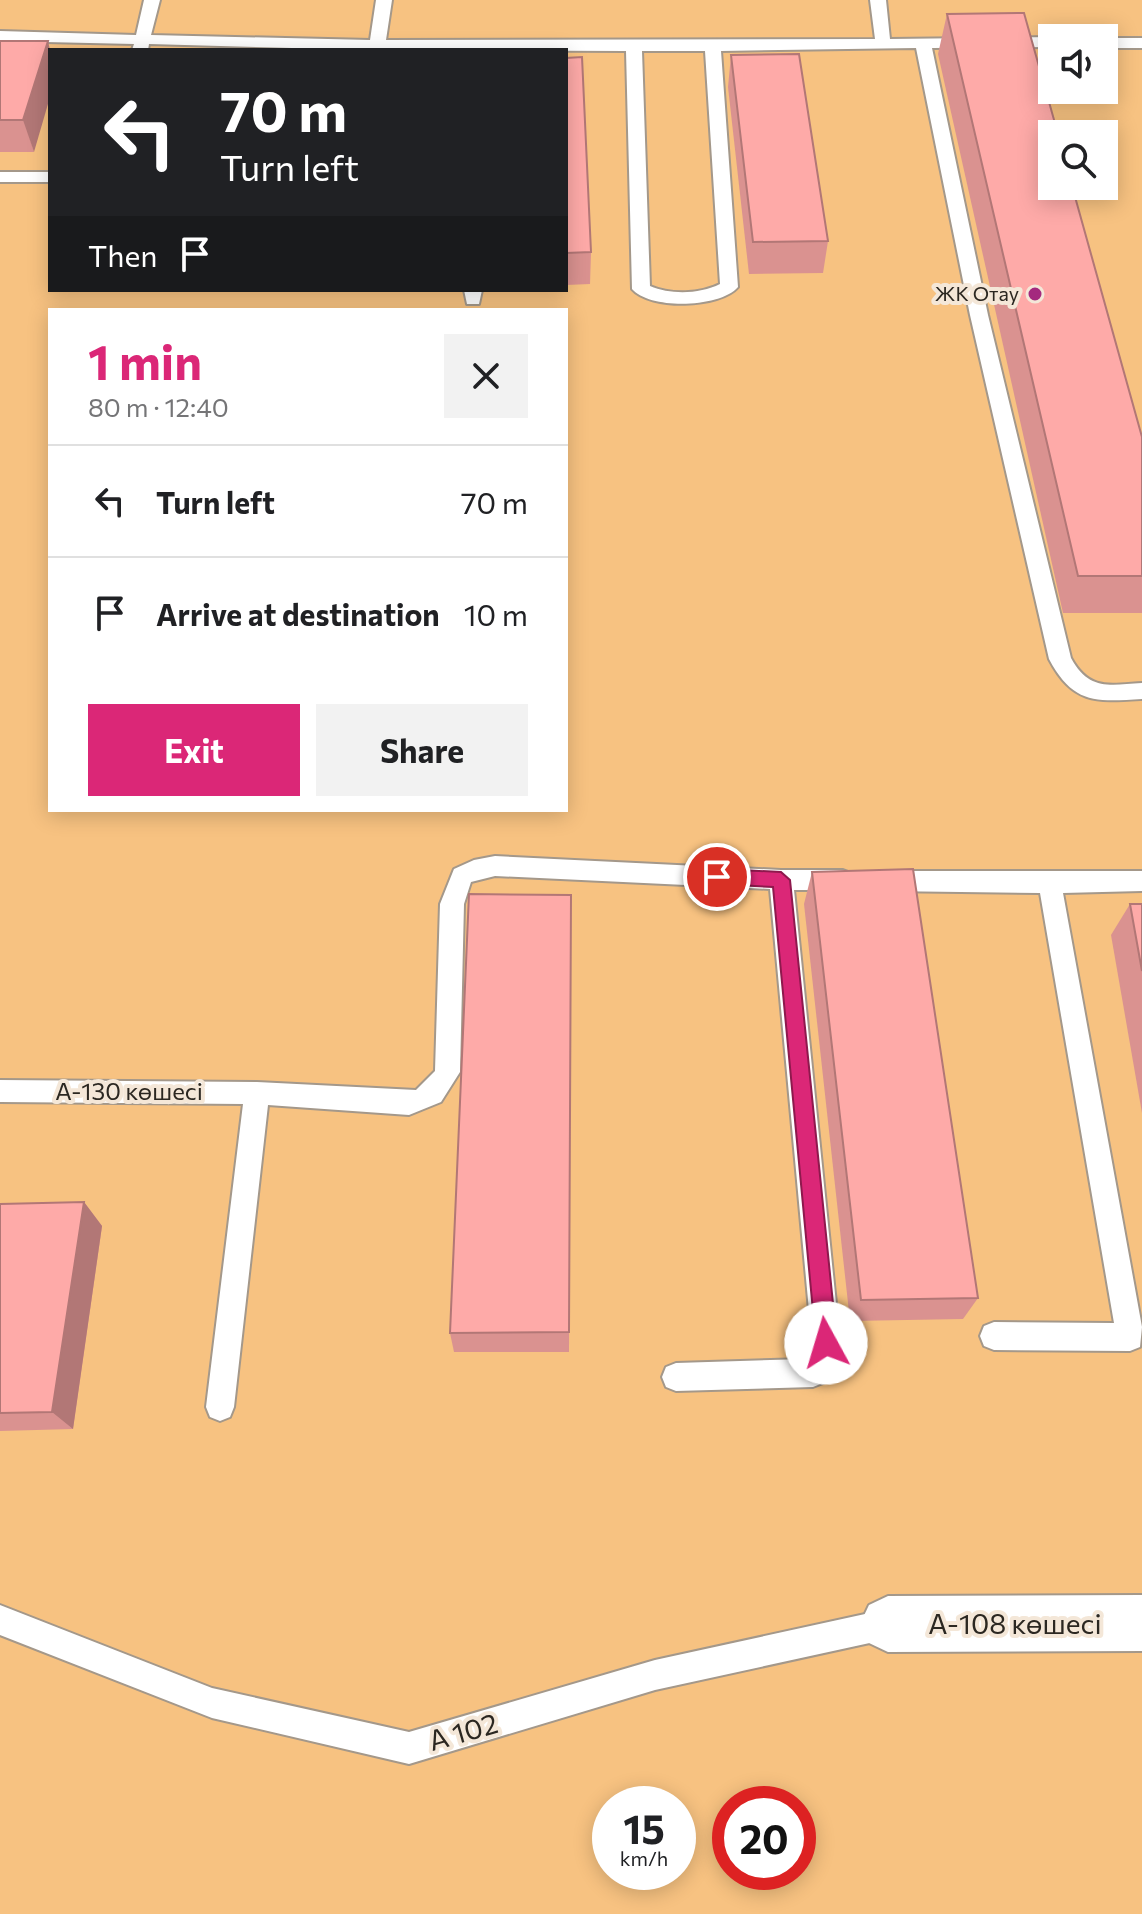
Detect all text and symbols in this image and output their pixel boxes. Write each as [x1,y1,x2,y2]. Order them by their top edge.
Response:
map controls [1038,24,1118,200]
button: sound [1038,24,1118,104]
text: 70 m [220,75,347,144]
icon: left [88,80,192,184]
button: search [1038,120,1118,200]
text: Turn left [220,144,359,188]
icon: arrive [173,232,217,276]
text: Then [88,236,157,273]
place label: ЖК Отау [935,281,1019,305]
marker: ЖК Отау [1026,285,1044,303]
text: 1 min [88,331,202,390]
button: close [444,334,528,418]
text: 80 m · 12:40 [88,391,229,422]
icon: left [88,479,132,523]
text: Turn left [156,483,275,520]
text: 70 m [461,483,528,520]
icon: arrive [88,591,132,635]
text: Arrive at destination [156,595,440,632]
text: 10 m [464,595,528,632]
button: Exit [88,704,300,796]
button: Share [316,704,528,796]
pin [683,843,751,911]
icon: arrive [695,855,739,899]
street label: А-130 көшесі [55,1076,203,1105]
position arrow [784,1301,868,1385]
street label: А-108 көшесі [928,1606,1102,1640]
street label: А 102 [424,1705,501,1757]
speed limit sign: 20 [712,1786,816,1890]
text: 15 [623,1803,665,1852]
text: km/h [620,1846,668,1870]

